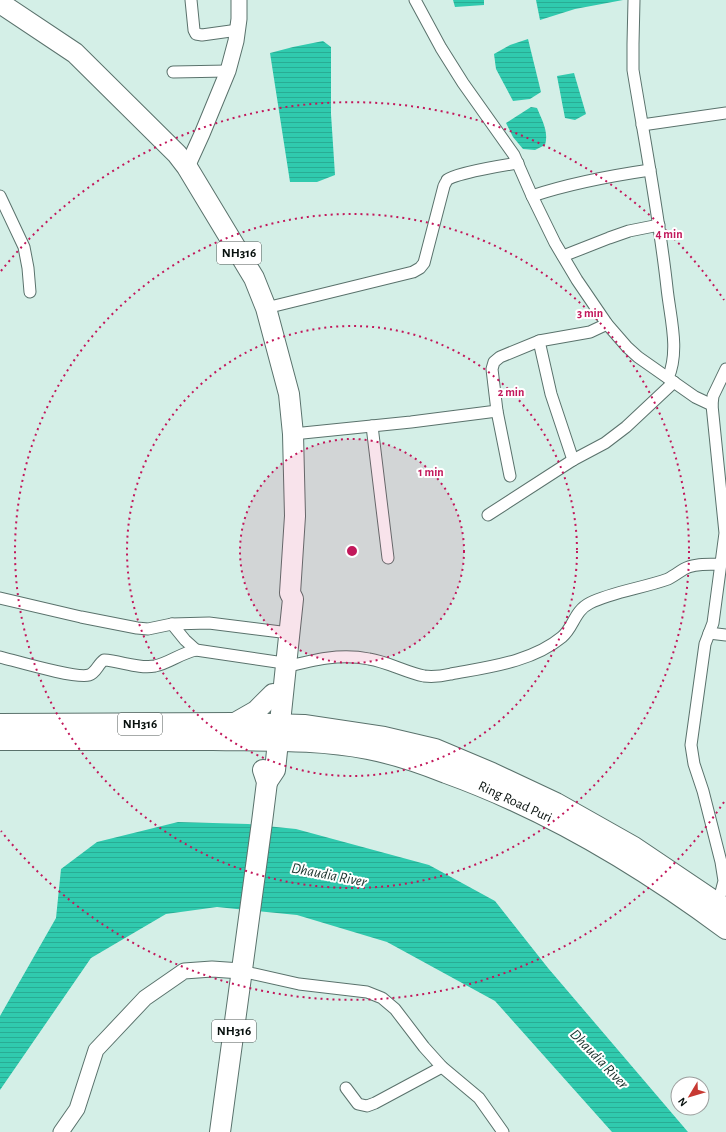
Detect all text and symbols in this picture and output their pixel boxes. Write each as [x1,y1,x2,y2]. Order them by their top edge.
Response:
text: 4 min [655,228,683,240]
road number: NH316 [217,242,261,264]
text: 3 min [577,307,603,319]
text: 2 min [498,386,524,398]
text: 1 min [418,466,444,478]
centre of rings [345,544,359,558]
road number: NH316 [118,713,162,735]
street label: Ring Road Puri [476,779,554,825]
water label: Dhaudia River [290,860,369,890]
road number: NH316 [212,1020,256,1042]
water label: Dhaudia River [567,1026,632,1092]
north arrow [670,1076,710,1116]
text: N [676,1095,689,1108]

